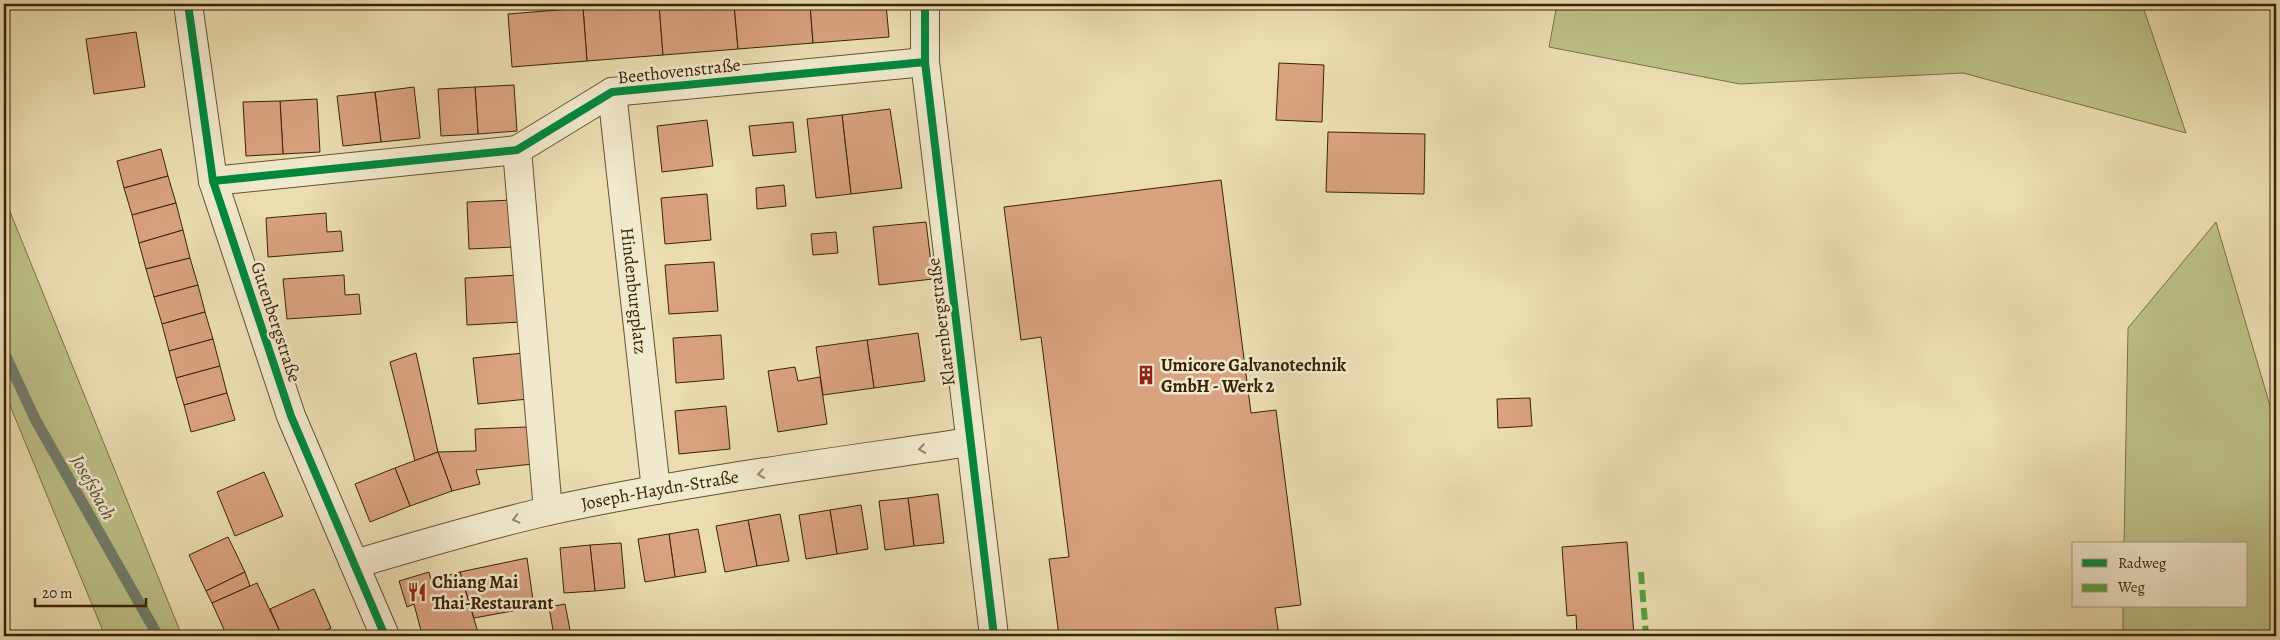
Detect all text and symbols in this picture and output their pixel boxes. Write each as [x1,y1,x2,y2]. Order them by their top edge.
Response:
street label: Beethovenstraße [616,53,742,89]
street label: Hindenburgplatz [615,226,653,355]
street label: Klarenbergstraße [921,257,961,387]
street label: Gutenbergstraße [245,259,307,385]
place label: Umicore Galvanotechnik GmbH - Werk 2 [1161,353,1347,398]
building icon: Umicore Galvanotechnik GmbH - Werk 2 [1135,364,1157,386]
one-way arrow [918,443,926,454]
water label: Josefsbach [64,449,122,525]
street label: Joseph-Haydn-Straße [579,464,740,516]
one-way arrow [757,468,765,479]
one-way arrow [511,513,520,524]
legend [2072,542,2248,608]
text: Radweg [2118,553,2167,573]
place label: Chiang Mai Thai-Restaurant [432,570,553,615]
scale bar [35,575,146,607]
text: Weg [2117,577,2145,597]
restaurant icon: Chiang Mai Thai-Restaurant [406,581,428,603]
text: 20 m [42,583,73,603]

